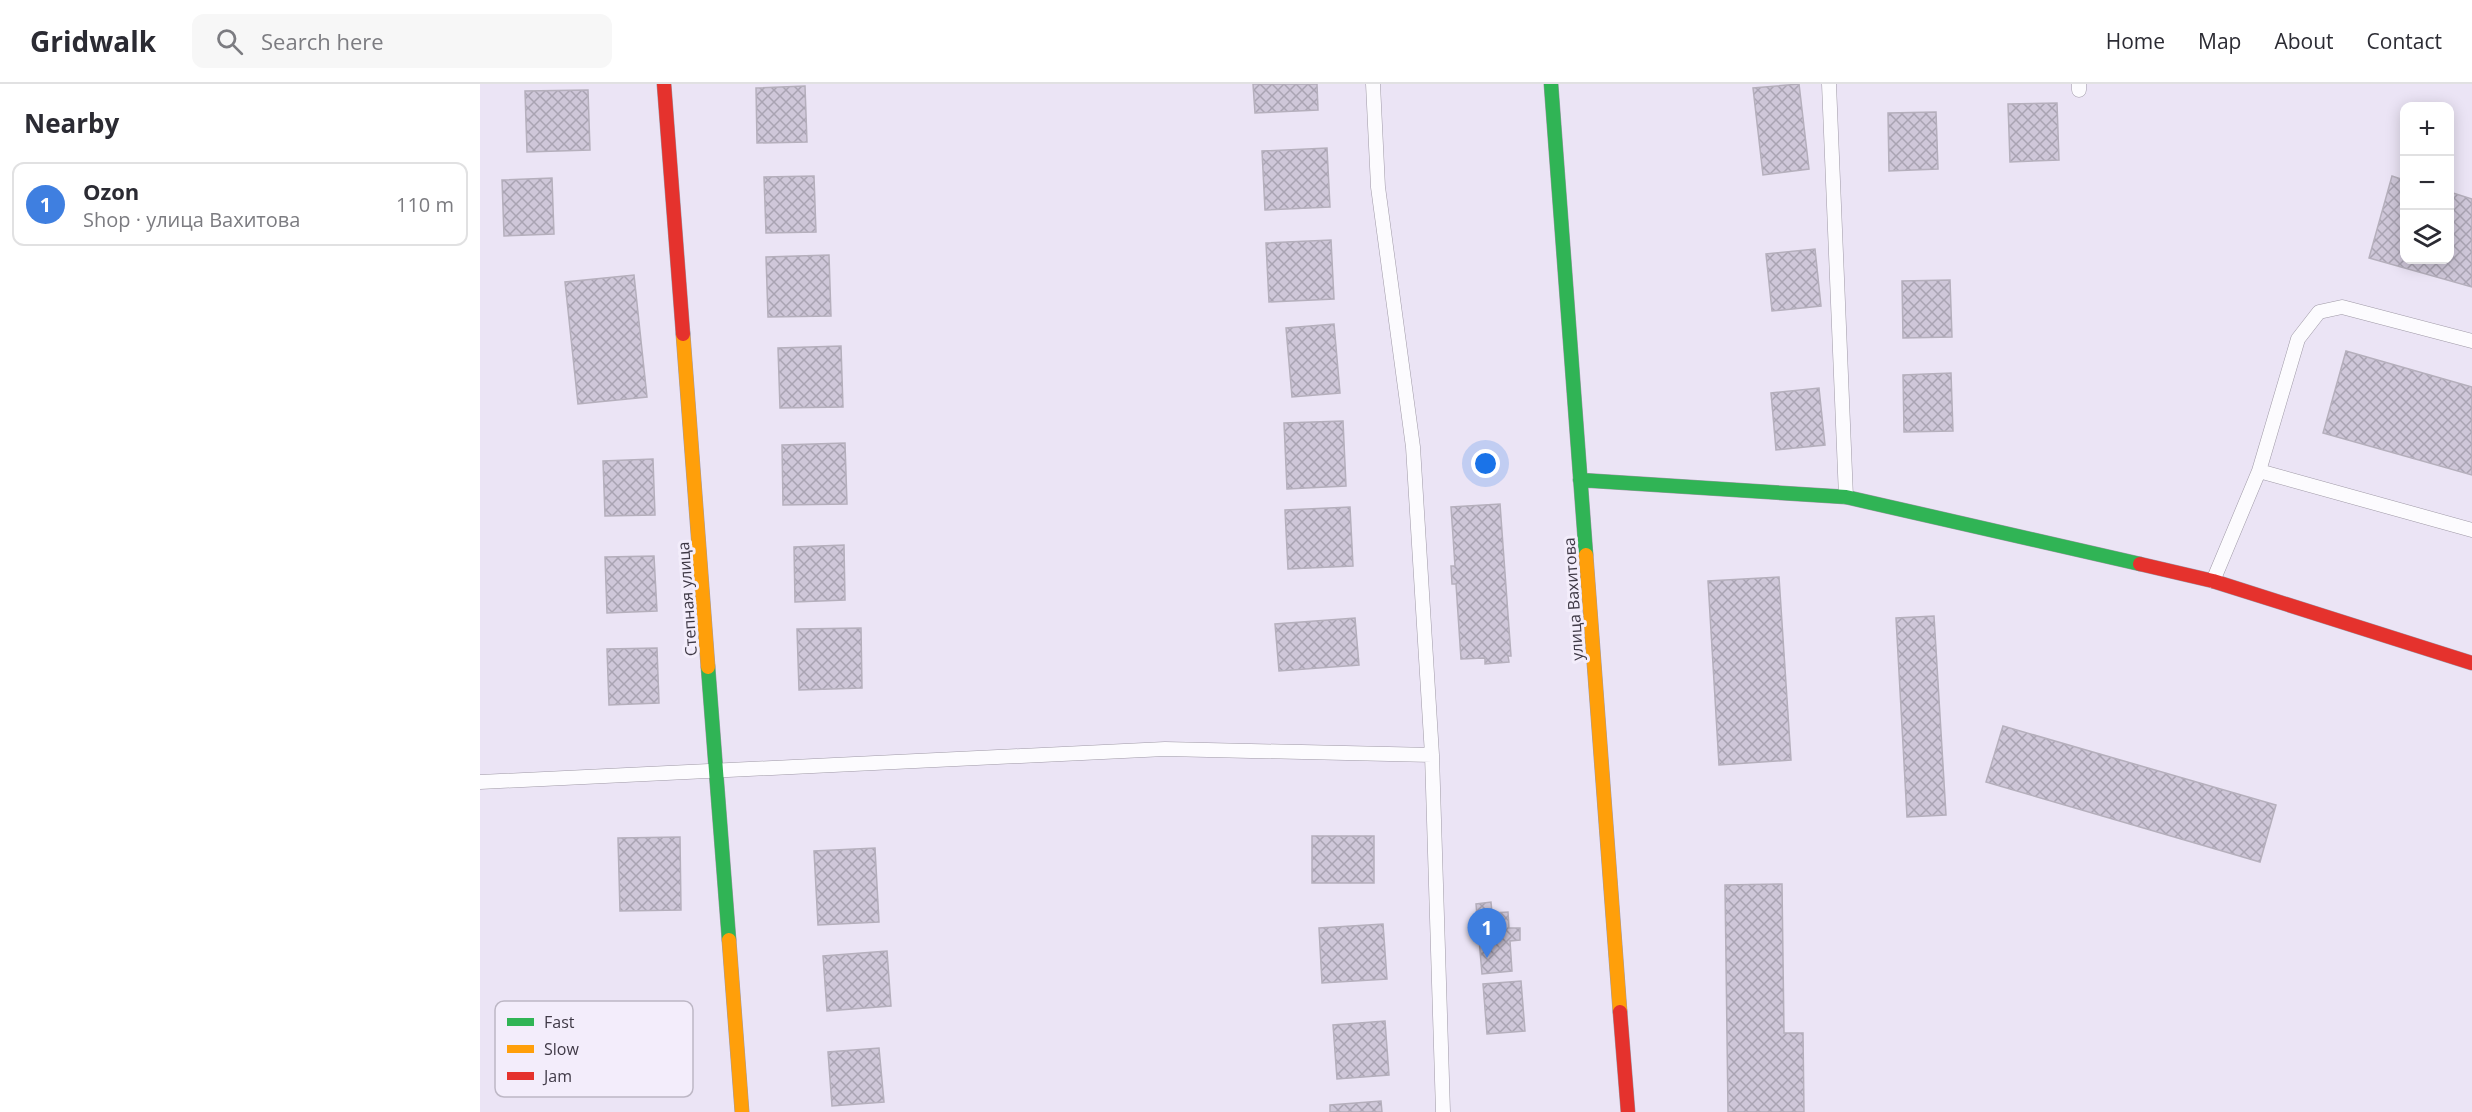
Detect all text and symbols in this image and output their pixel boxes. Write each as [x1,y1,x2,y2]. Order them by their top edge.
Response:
search box [192,14,612,68]
text: Gridwalk [30,22,156,60]
icon: search [213,25,246,58]
text: Search here [261,26,384,56]
text: Home [2106,27,2165,55]
text: Map [2198,27,2241,55]
text: About [2274,27,2334,55]
text: Contact [2367,27,2442,55]
map controls [2400,102,2454,264]
button: + [2400,102,2454,156]
text: Nearby [24,105,119,141]
button: − [2400,156,2454,210]
text: Ozon [83,176,139,206]
text: 1 [40,191,51,218]
text: 110 m [396,191,454,218]
text: Shop · улица Вахитова [83,206,300,233]
button: layers [2400,210,2454,264]
your location [1471,449,1500,478]
street label: улица Вахитова [1558,537,1588,661]
street label: Степная улица [672,541,702,657]
pin: 1 [1468,908,1506,958]
legend [495,1001,693,1097]
text: Fast [544,1011,575,1033]
text: Slow [544,1038,579,1060]
text: Jam [542,1065,572,1087]

